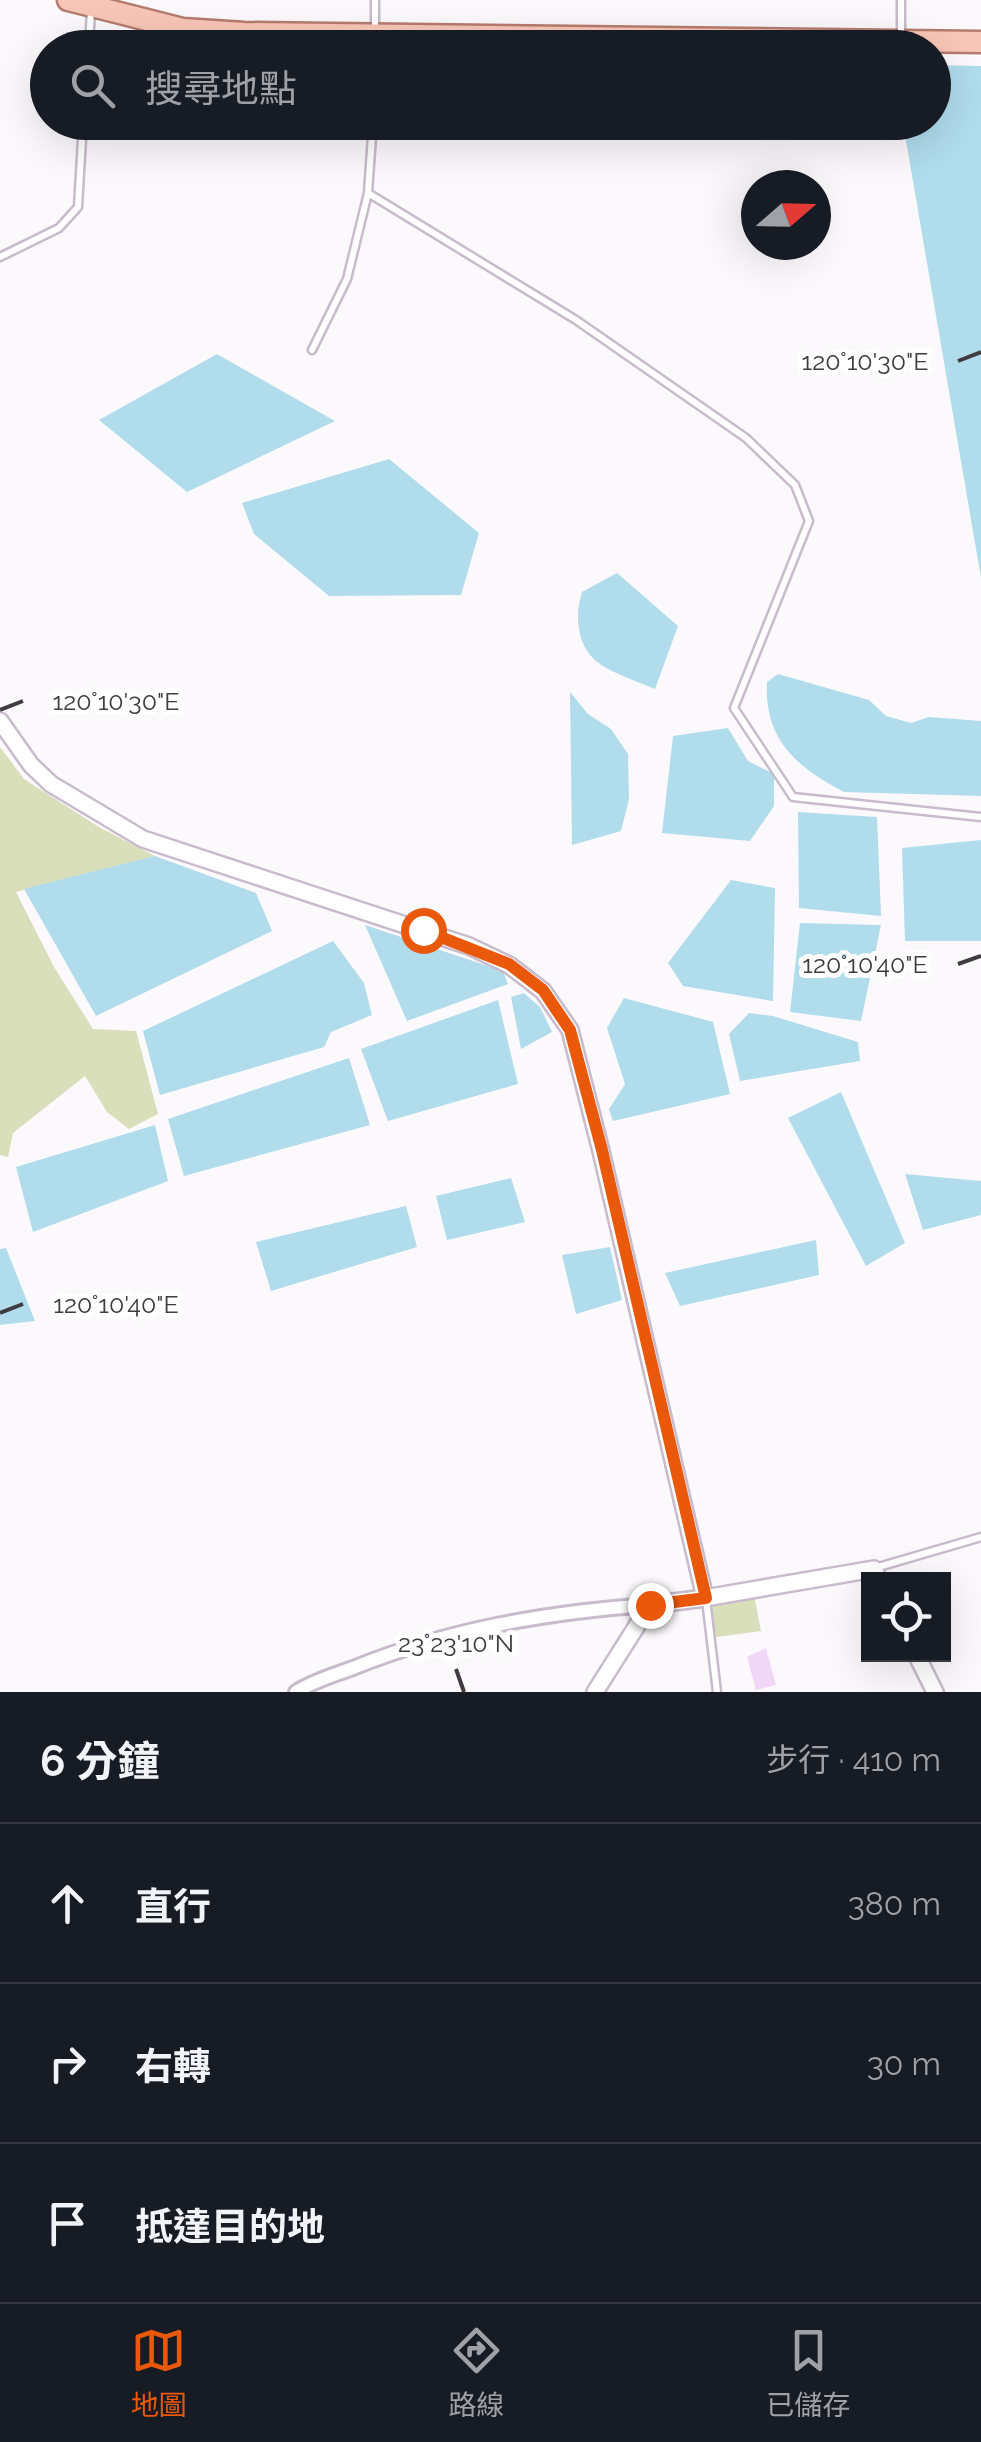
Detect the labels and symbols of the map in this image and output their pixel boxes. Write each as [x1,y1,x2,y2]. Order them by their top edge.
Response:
north arrow [741,170,831,260]
text: 120°10'30"E [802,346,928,376]
text: 120°10'30"E [53,686,179,716]
route start [401,908,447,954]
text: 120°10'40"E [802,949,928,979]
text: 120°10'40"E [53,1289,179,1319]
route end [628,1583,674,1629]
text: 23°23'10"N [398,1628,514,1658]

